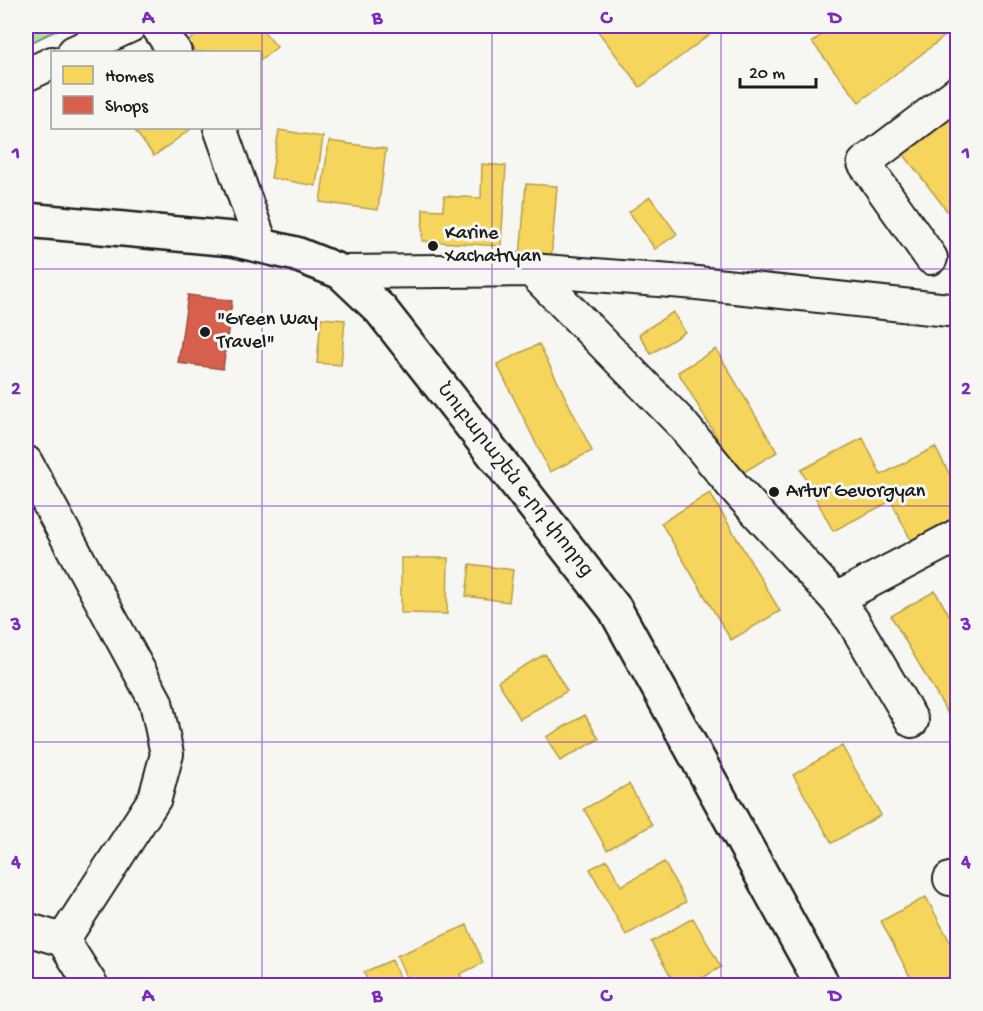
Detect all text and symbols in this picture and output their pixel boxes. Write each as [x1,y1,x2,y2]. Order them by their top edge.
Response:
text: A [141,8,156,31]
text: B [371,8,383,31]
text: C [600,8,614,31]
text: D [826,8,842,31]
legend [51,51,261,129]
scale bar [740,51,816,89]
text: 20 m [749,64,785,85]
text: Homes [105,67,155,88]
text: Shops [105,97,149,118]
text: 1 [11,143,20,166]
text: 1 [961,143,970,166]
place label: Karine Xachatryan [444,223,542,269]
marker: Karine Xachatryan [426,239,440,253]
place label: "Green Way Travel" [216,309,318,355]
marker: "Green Way Travel" [198,325,212,339]
text: 2 [11,379,21,402]
street label: Նուբարաշեն 6-րդ փողոց [431,379,598,583]
text: 2 [961,379,971,402]
place label: Artur Gevorgyan [786,481,926,504]
marker: Artur Gevorgyan [767,485,781,499]
text: 3 [10,615,21,638]
text: 3 [960,615,971,638]
text: 4 [10,852,21,875]
text: 4 [960,852,971,875]
text: A [141,986,156,1009]
text: B [371,986,383,1009]
text: C [600,986,614,1009]
text: D [826,986,842,1009]

